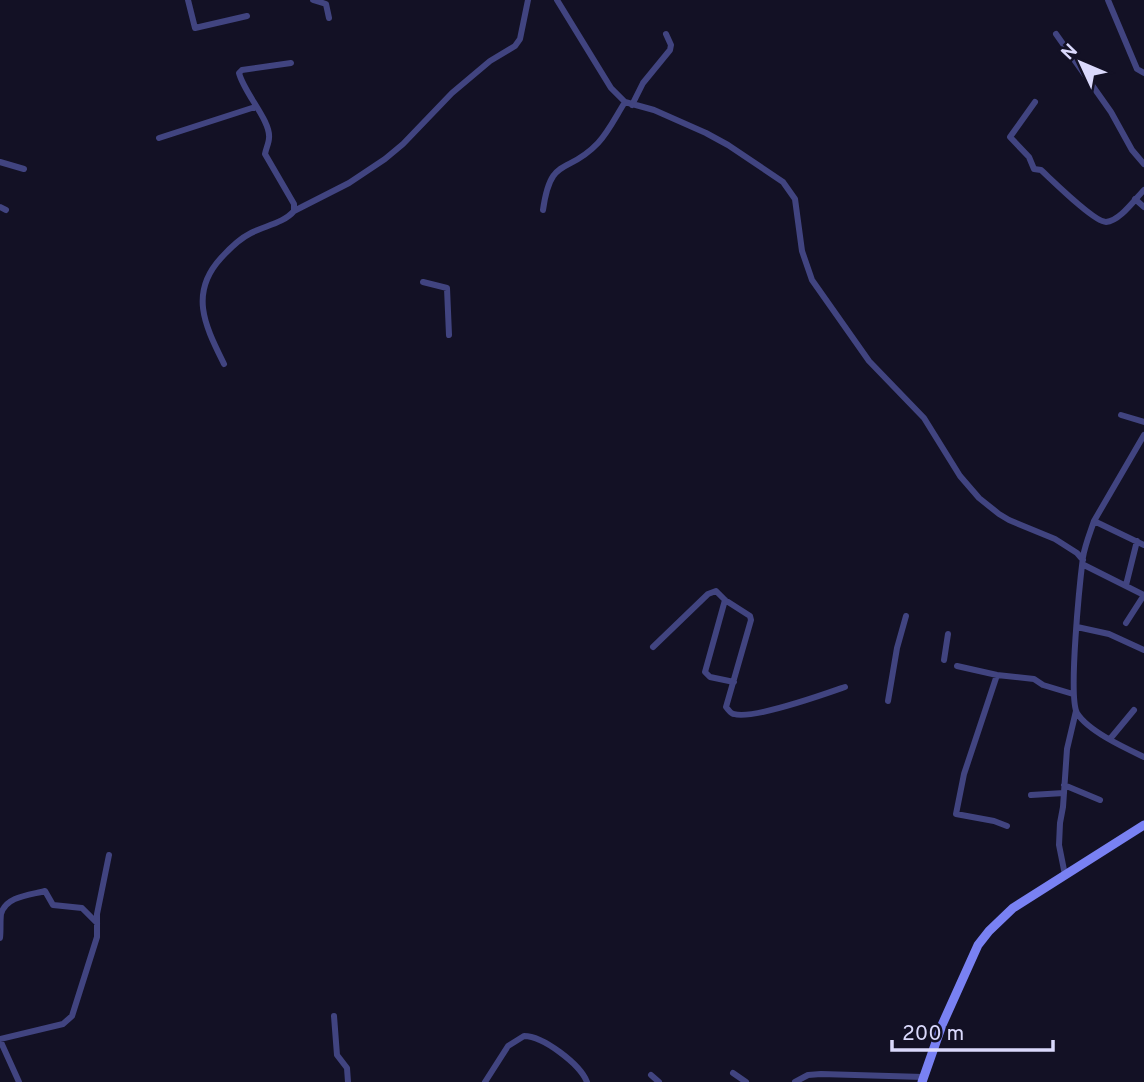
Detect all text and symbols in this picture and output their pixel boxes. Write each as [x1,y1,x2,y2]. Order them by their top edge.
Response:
north arrow [1046,28,1116,98]
text: N [1057,39,1084,66]
scale bar [892,1009,1053,1052]
text: 200 m [902,1021,964,1048]

